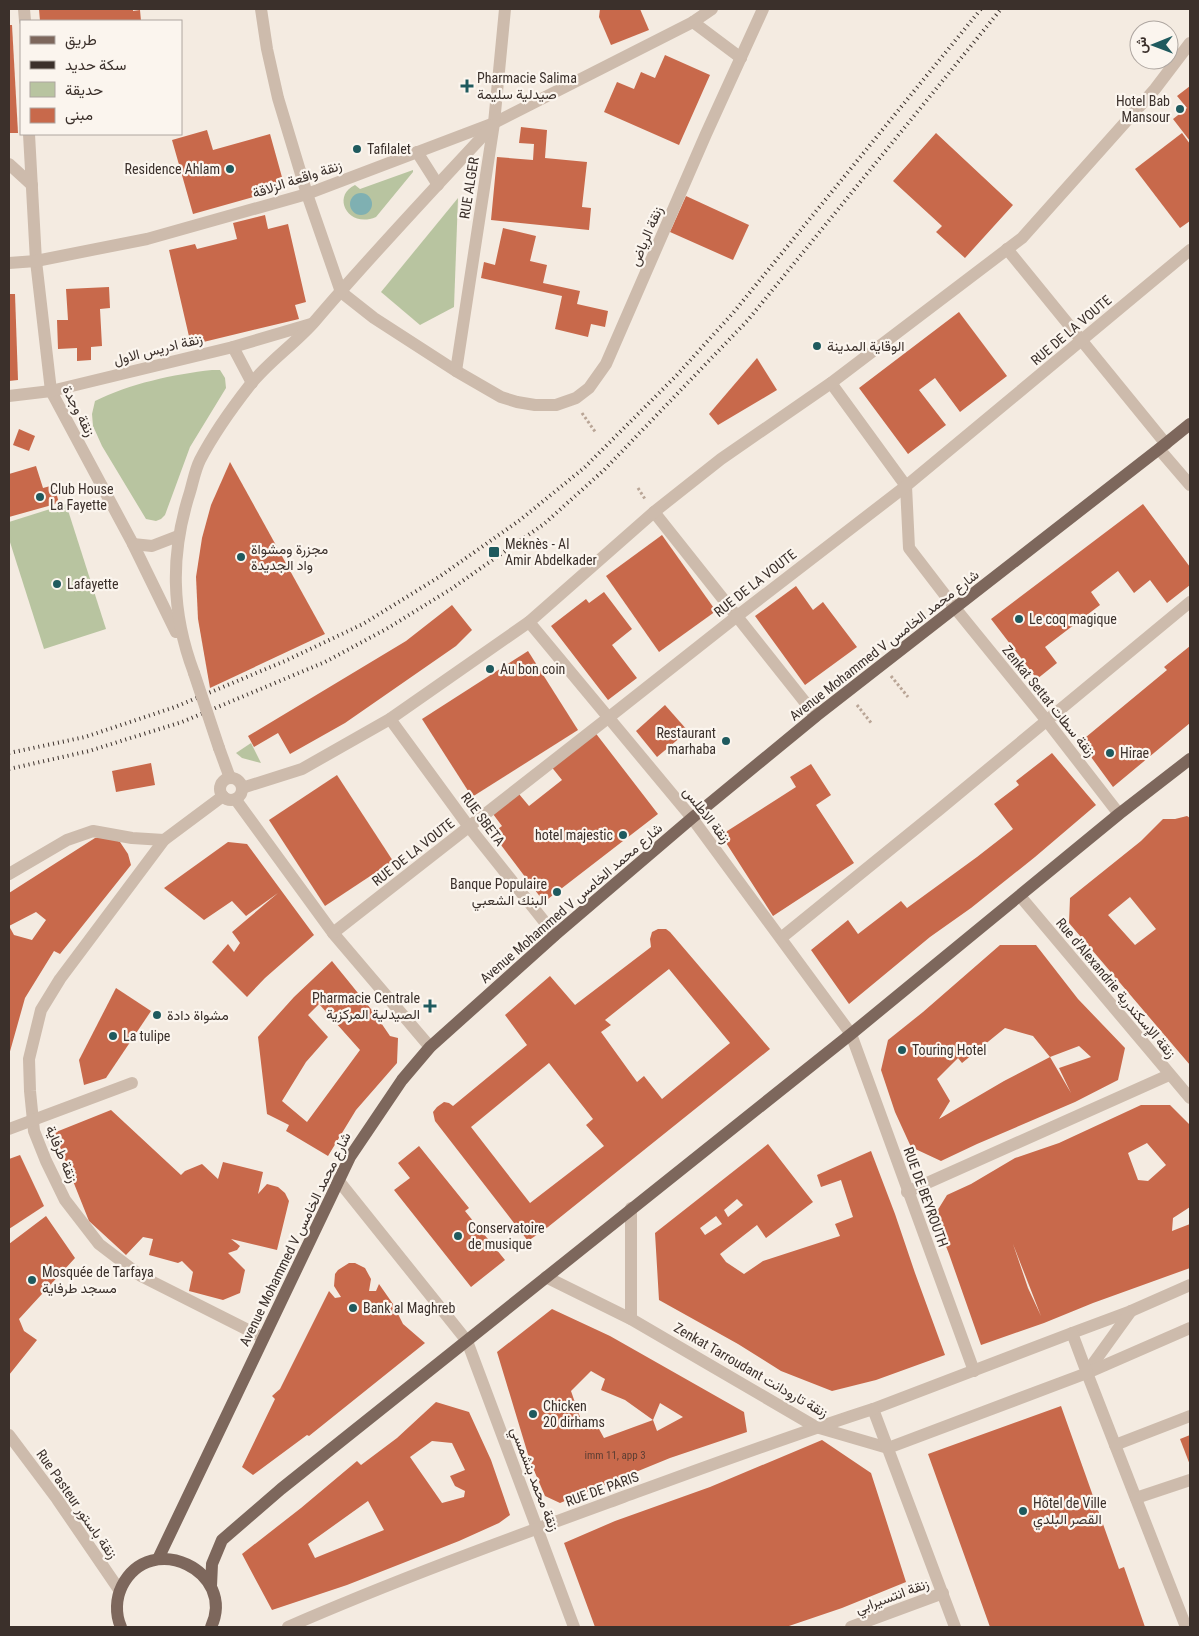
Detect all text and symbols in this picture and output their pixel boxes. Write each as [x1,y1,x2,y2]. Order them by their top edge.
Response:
legend [20,20,182,135]
north arrow [1129,20,1179,70]
text: طريق [65,31,97,50]
text: ش [1133,36,1150,54]
text: سكة حديد [65,56,127,74]
place label: Pharmacie Salima صيدلية سليمة [477,70,577,102]
marker: Pharmacie Salima صيدلية سليمة [461,80,473,92]
text: حديقة [65,81,103,99]
place label: Hotel Bab Mansour [1116,93,1170,125]
marker: Hotel Bab Mansour [1174,103,1186,115]
text: مبنى [65,106,93,125]
place label: Tafilalet [367,141,411,157]
marker: Tafilalet [351,143,363,155]
street label: RUE ALGER [456,155,482,220]
street label: زنقة واقعة الزلاقة [250,157,344,202]
place label: Residence Ahlam [125,161,220,177]
marker: Residence Ahlam [224,163,236,175]
street label: زنقة الرياض [626,203,667,269]
street label: RUE DE LA VOUTE [1028,292,1114,368]
street label: زنقة ادريس الاول [112,330,205,370]
place label: الوقاية المدينة [827,338,905,355]
marker: الوقاية المدينة [811,340,823,352]
street label: زنقة وجدة [59,383,99,440]
place label: Club House La Fayette [50,481,114,513]
marker: Club House La Fayette [34,491,46,503]
place label: Meknès - Al Amir Abdelkader [505,536,597,568]
place label: مجزرة ومشواة واد الجديدة [251,541,328,574]
marker: Meknès - Al Amir Abdelkader [487,545,501,559]
street label: RUE DE LA VOUTE [711,546,799,620]
marker: مجزرة ومشواة واد الجديدة [235,551,247,563]
street label: Avenue Mohammed V شارع محمد الخامس [786,566,984,726]
place label: Lafayette [67,576,119,592]
marker: Lafayette [51,578,63,590]
place label: Le coq magique [1029,611,1117,627]
marker: Le coq magique [1013,613,1025,625]
street label: Zenkat Settat زنقة سطات [998,642,1099,761]
place label: Au bon coin [500,661,565,677]
marker: Au bon coin [484,663,496,675]
place label: Restaurant marhaba [656,725,716,757]
marker: Restaurant marhaba [720,735,732,747]
place label: Hirae [1120,745,1150,761]
marker: Hirae [1104,747,1116,759]
street label: زنقة الاطلس [679,784,734,847]
street label: RUE SBETA [458,789,508,849]
street label: RUE DE LA VOUTE [369,815,457,889]
street label: Avenue Mohammed V شارع محمد الخامس [477,820,667,989]
place label: hotel majestic [535,827,613,843]
marker: hotel majestic [617,829,629,841]
place label: Banque Populaire البنك الشعبي [450,876,547,912]
marker: Banque Populaire البنك الشعبي [551,886,563,898]
street label: Rue d'Alexandrie زنقة الإسكندرية [1051,915,1179,1063]
place label: Pharmacie Centrale الصيدلية المركزية [312,990,420,1023]
marker: Pharmacie Centrale الصيدلية المركزية [424,1000,436,1012]
place label: مشواة دادة [167,1007,229,1024]
marker: مشواة دادة [151,1009,163,1021]
place label: La tulipe [123,1028,171,1044]
marker: La tulipe [107,1030,119,1042]
place label: Touring Hotel [912,1042,986,1058]
marker: Touring Hotel [896,1044,908,1056]
street label: زنقة طرفاية [42,1123,81,1186]
street label: Avenue Mohammed V شارع محمد الخامس [236,1130,357,1350]
street label: RUE DE BEYROUTH [900,1145,952,1249]
place label: Conservatoire de musique [468,1220,545,1252]
marker: Conservatoire de musique [452,1230,464,1242]
place label: Mosquée de Tarfaya مسجد طرفاية [42,1264,154,1297]
marker: Mosquée de Tarfaya مسجد طرفاية [26,1274,38,1286]
place label: Bank al Maghreb [363,1300,455,1316]
marker: Bank al Maghreb [347,1302,359,1314]
street label: Zenkat Tarroudant زنقة تارودانت [671,1319,831,1422]
place label: Chicken 20 dirhams [543,1398,605,1430]
marker: Chicken 20 dirhams [527,1408,539,1420]
street label: زنقة محمد بنشمسي [504,1425,562,1535]
street label: Rue Pasteur زنقة باستور [32,1446,121,1563]
house number: imm 11, app 3 [584,1449,646,1462]
street label: RUE DE PARIS [563,1468,641,1510]
place label: Hôtel de Ville القصر البلدي [1033,1495,1107,1531]
marker: Hôtel de Ville القصر البلدي [1017,1505,1029,1517]
street label: زنقة انتسيرابي [853,1575,933,1620]

